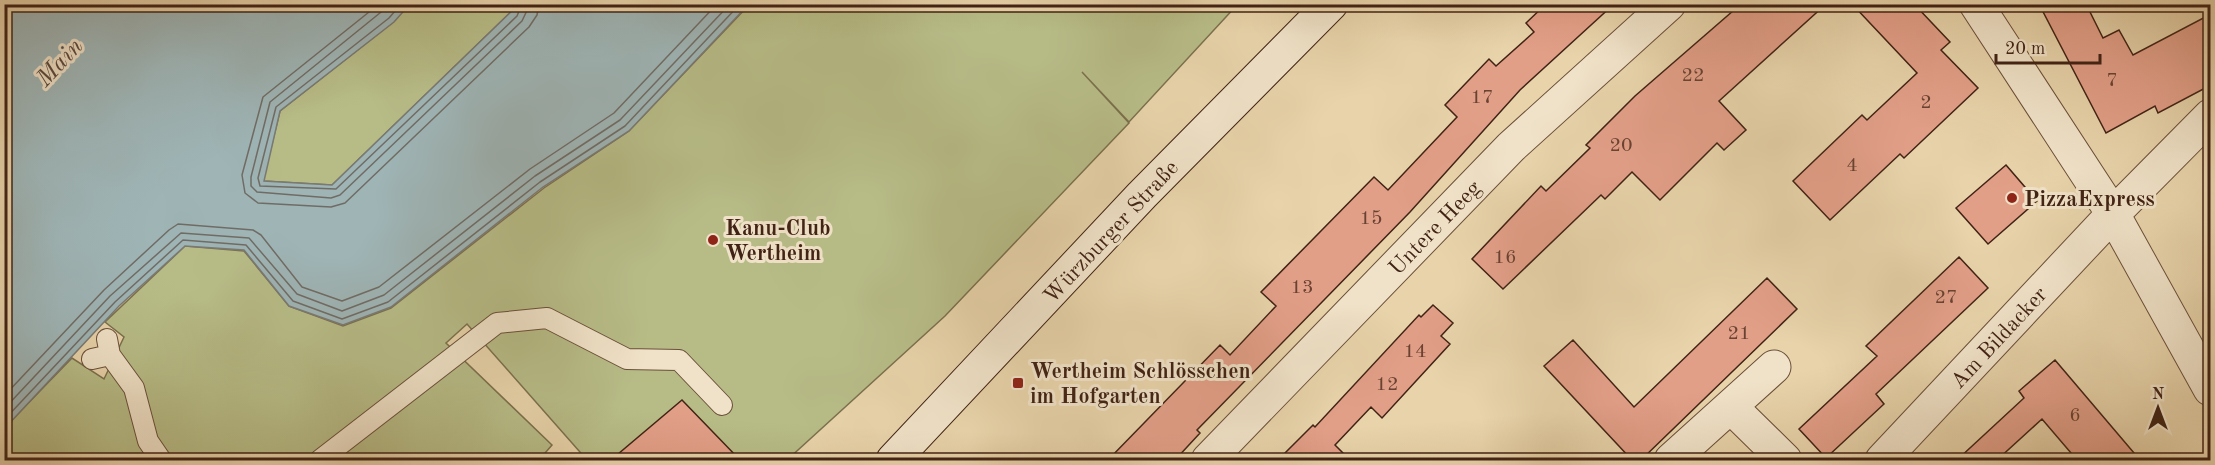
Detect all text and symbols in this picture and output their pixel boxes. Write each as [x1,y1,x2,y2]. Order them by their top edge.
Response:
scale bar [1996,27,2100,65]
water label: Main [32,34,89,93]
text: 20 m [2005,40,2045,58]
house number: 22 [1681,66,1705,86]
house number: 7 [2106,71,2118,91]
house number: 17 [1470,88,1494,108]
house number: 2 [1920,93,1932,113]
house number: 20 [1609,136,1633,156]
house number: 4 [1846,156,1858,176]
street label: Würzburger Straße [1040,157,1183,308]
street label: Untere Heeg [1385,177,1486,280]
place label: PizzaExpress [2024,189,2155,211]
marker: PizzaExpress [2005,191,2019,205]
house number: 15 [1359,209,1383,229]
place label: Kanu-Club Wertheim [725,218,831,265]
marker: Kanu-Club Wertheim [706,233,720,247]
house number: 16 [1493,248,1517,268]
house number: 13 [1290,278,1314,298]
street label: Am Bildacker [1947,283,2052,393]
house number: 27 [1934,288,1958,308]
house number: 21 [1727,324,1751,344]
house number: 14 [1403,342,1427,362]
place label: Wertheim Schlösschen im Hofgarten [1030,361,1251,408]
house number: 12 [1375,375,1399,395]
marker: Wertheim Schlösschen im Hofgarten [1011,376,1025,390]
north arrow [2128,378,2188,438]
text: N [2152,387,2165,403]
house number: 6 [2069,406,2081,426]

